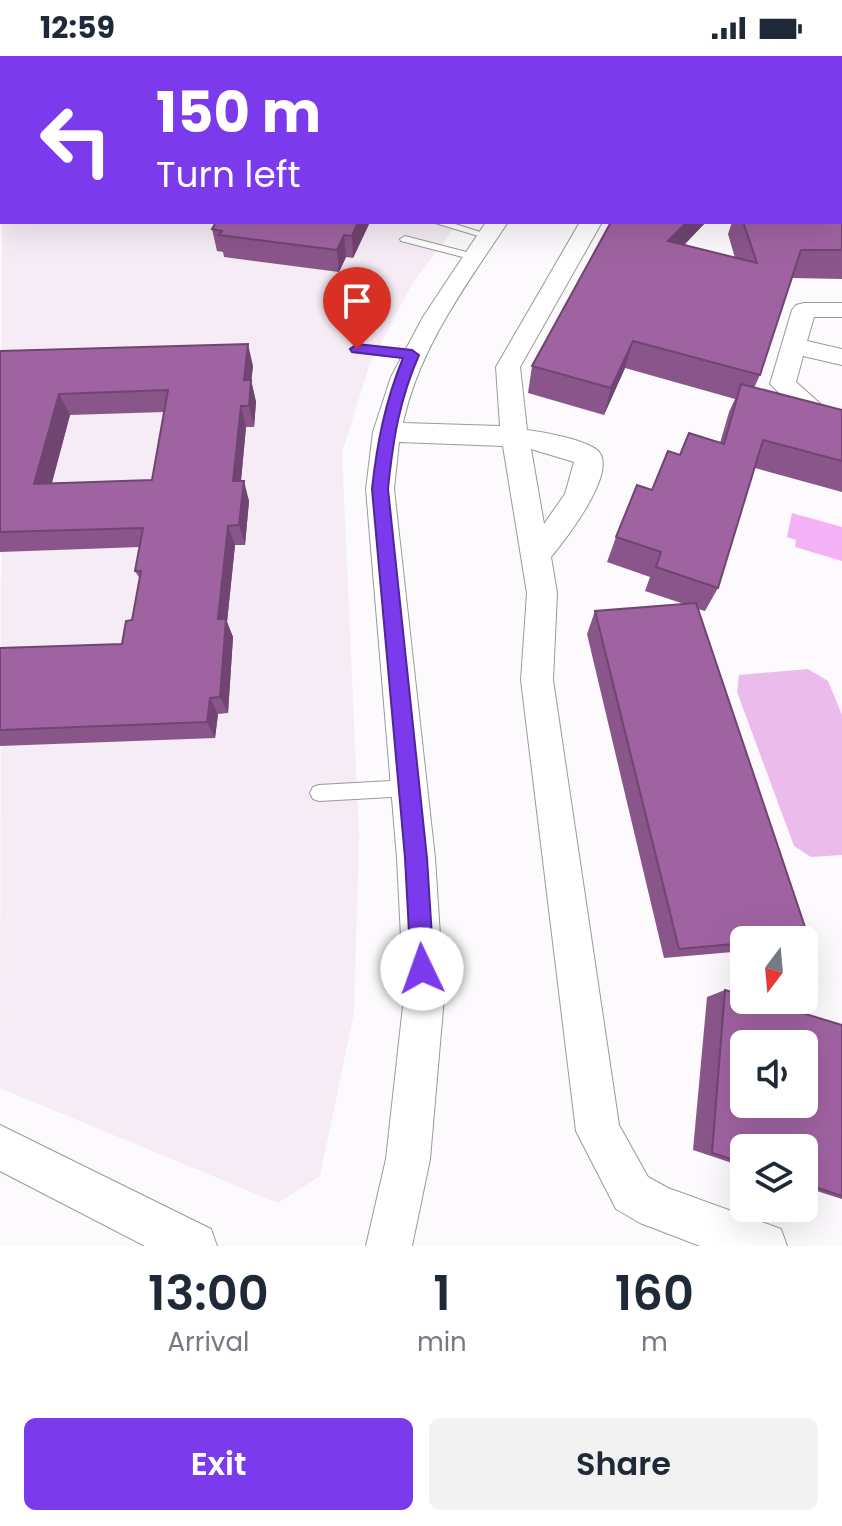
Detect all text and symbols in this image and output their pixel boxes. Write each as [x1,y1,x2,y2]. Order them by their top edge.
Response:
text: 12:59 [40,6,115,49]
text: 150 m [156,73,321,152]
icon: left [24,88,128,192]
text: Turn left [156,149,301,200]
pin [323,267,391,349]
icon: arrive [335,279,379,323]
north arrow [730,926,818,1014]
map controls [730,926,818,1222]
position arrow [380,927,464,1011]
button: sound [730,1030,818,1118]
button: layers [730,1134,818,1222]
text: 13:00 [148,1260,269,1327]
text: 1 [433,1260,451,1327]
text: 160 [615,1260,694,1327]
text: Arrival [168,1324,249,1360]
text: min [417,1324,467,1360]
text: m [641,1324,668,1360]
button: Exit [24,1418,413,1510]
button: Share [429,1418,818,1510]

